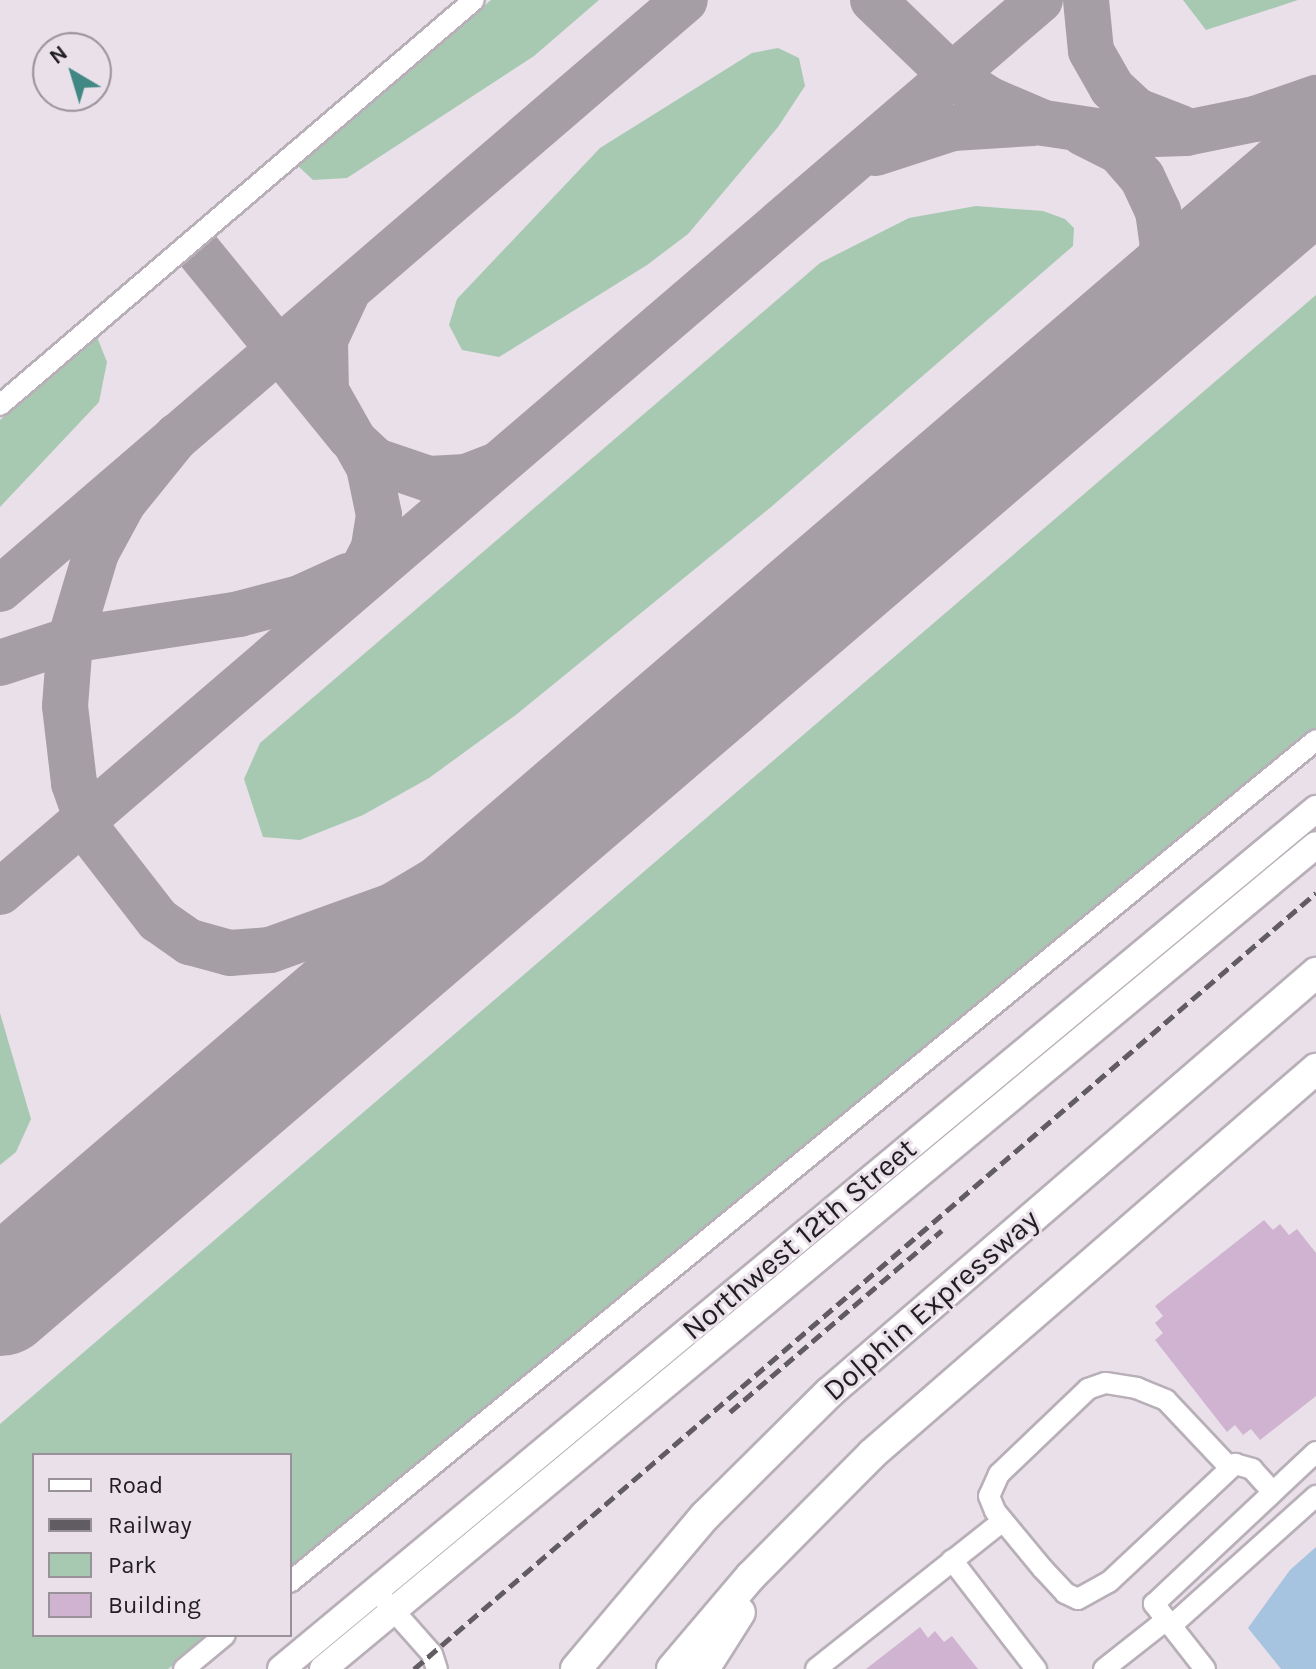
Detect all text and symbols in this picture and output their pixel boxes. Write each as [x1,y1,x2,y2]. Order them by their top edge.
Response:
north arrow [32,32,112,112]
text: N [44,40,73,70]
street label: Northwest 12th Street [675,1131,923,1347]
street label: Dolphin Expressway [816,1201,1046,1409]
legend [32,1453,292,1637]
text: Road [108,1471,163,1499]
text: Railway [108,1511,192,1539]
text: Park [108,1551,157,1579]
text: Building [108,1591,201,1619]

